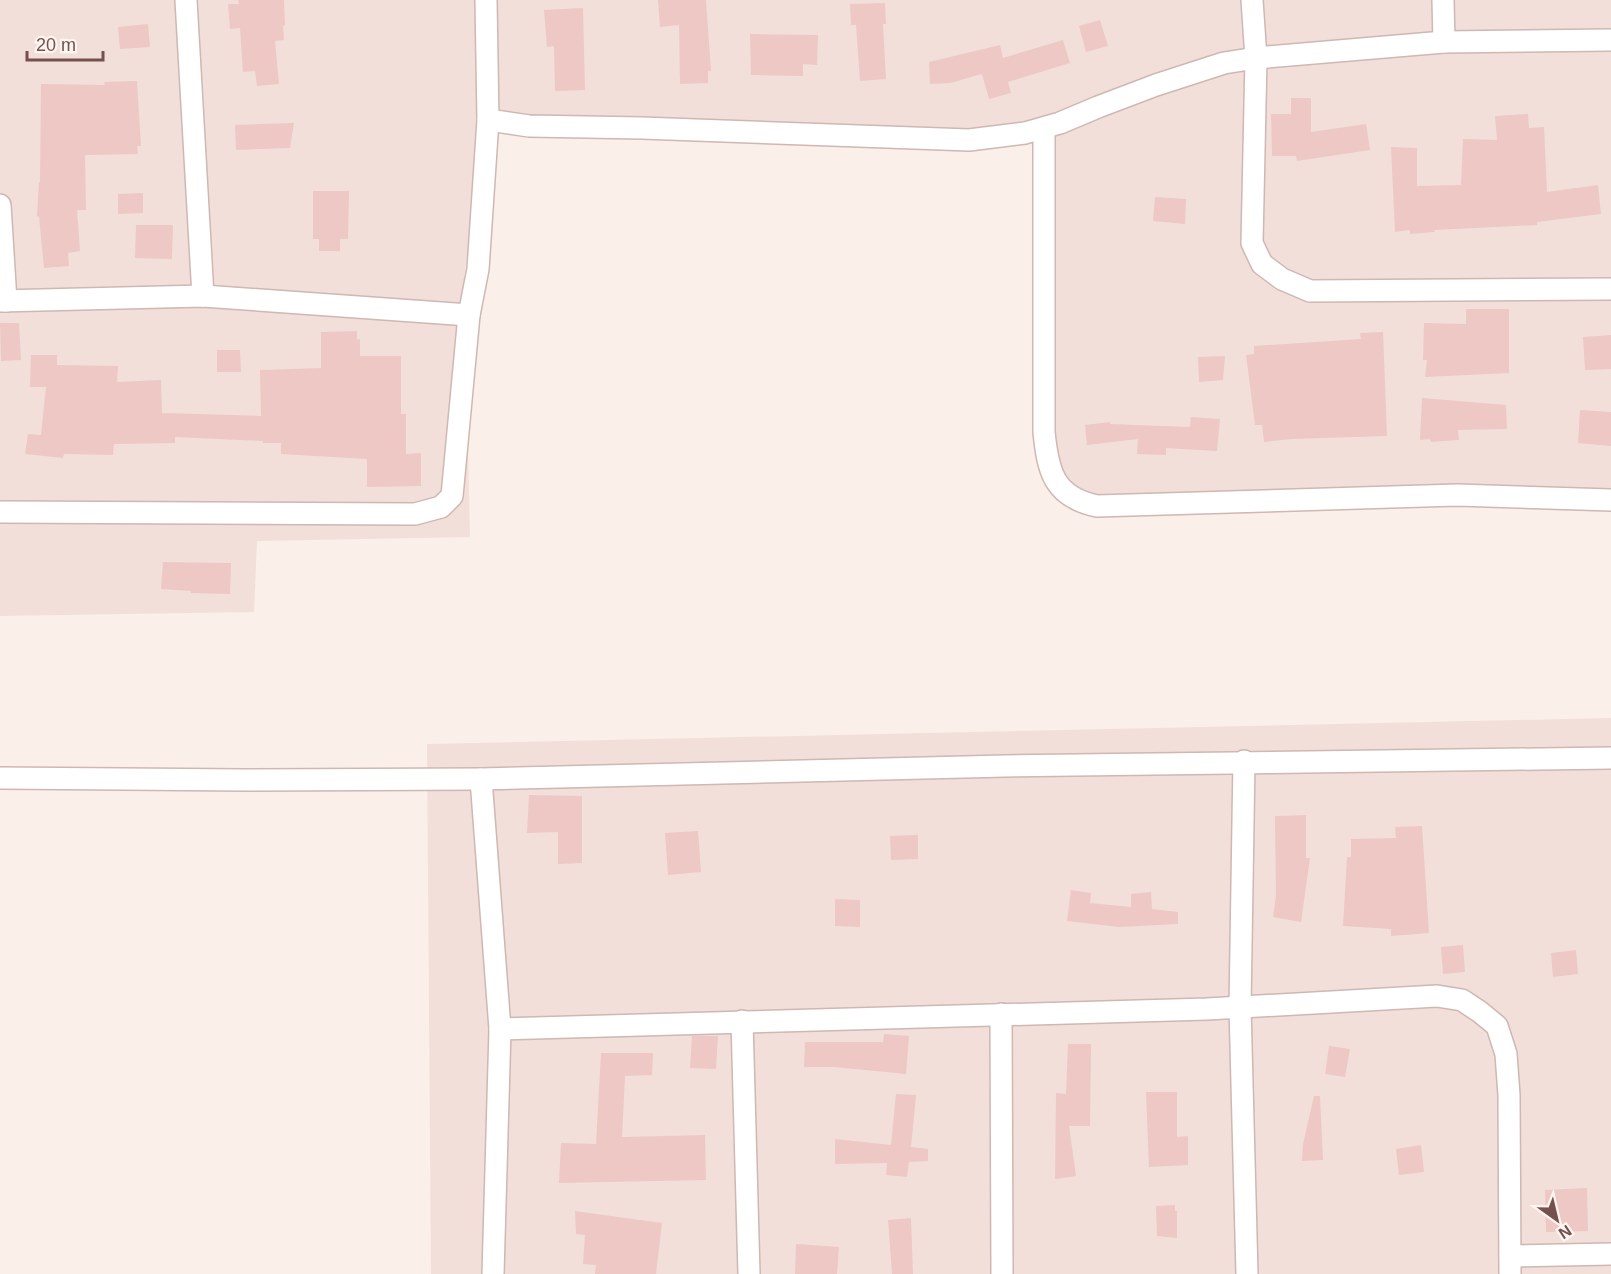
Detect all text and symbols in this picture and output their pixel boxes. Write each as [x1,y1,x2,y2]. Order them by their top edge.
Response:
scale bar [27,24,104,62]
text: 20 m [36,35,76,55]
north arrow [1527,1190,1587,1250]
text: N [1556,1222,1575,1242]

